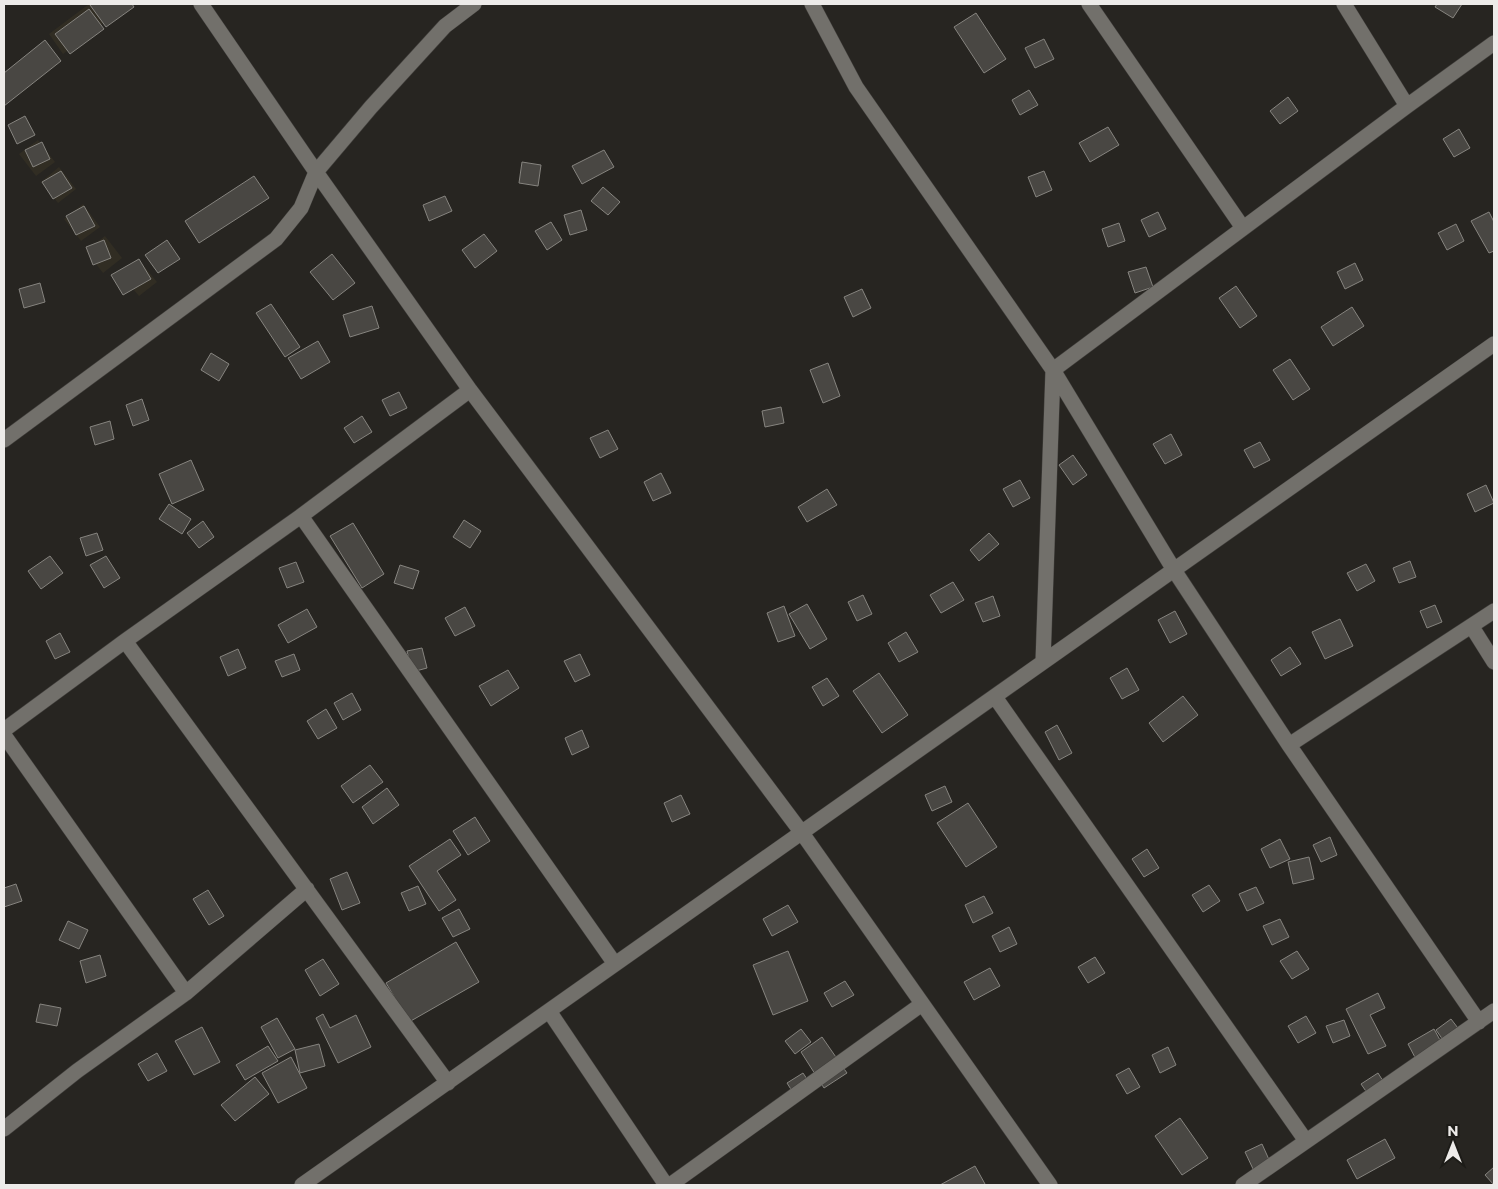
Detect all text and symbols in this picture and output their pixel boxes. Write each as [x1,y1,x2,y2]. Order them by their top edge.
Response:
north arrow [1428,1119,1478,1169]
text: N [1447,1122,1459,1140]

